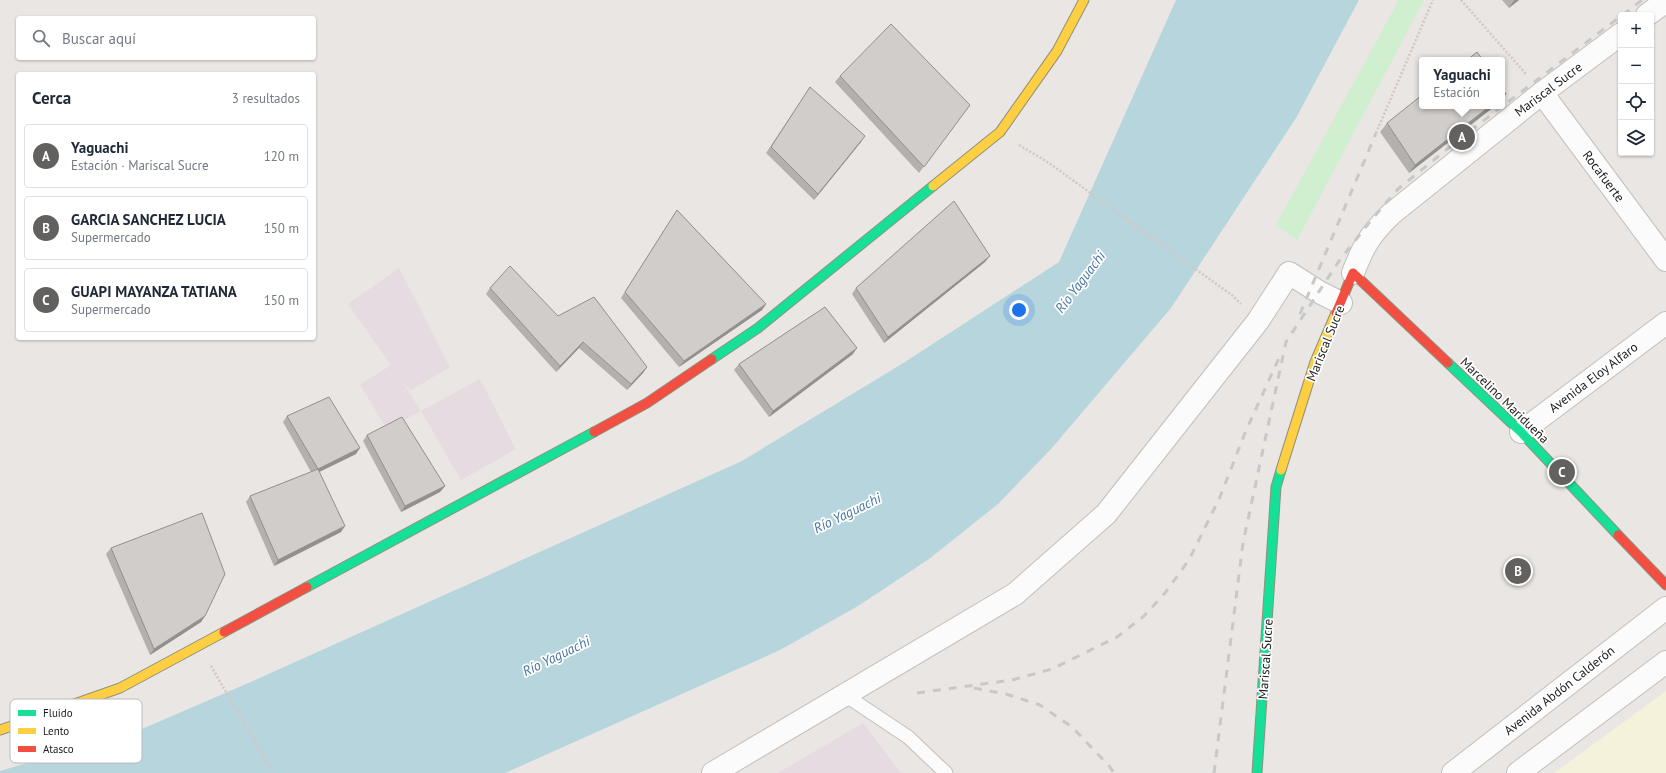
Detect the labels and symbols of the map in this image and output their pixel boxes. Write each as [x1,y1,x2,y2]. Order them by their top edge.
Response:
street label: Mariscal Sucre [1511,58,1586,120]
pin: A [1449,122,1475,152]
street label: Rocafuerte [1579,147,1628,205]
water label: Río Yaguachi [1051,247,1109,316]
your location [1009,300,1029,320]
street label: Mariscal Sucre [1303,303,1348,384]
street label: Avenida Eloy Alfaro [1545,338,1641,416]
street label: Marcelino Maridueña [1457,354,1553,447]
pin: C [1549,457,1575,487]
water label: Río Yaguachi [810,489,884,537]
pin: B [1505,556,1531,586]
street label: Mariscal Sucre [1254,618,1277,700]
water label: Río Yaguachi [519,632,593,680]
street label: Avenida Abdón Calderón [1501,642,1618,739]
legend [10,699,142,763]
text: Fluido [43,706,73,720]
text: Lento [43,724,69,738]
text: Atasco [43,742,74,756]

